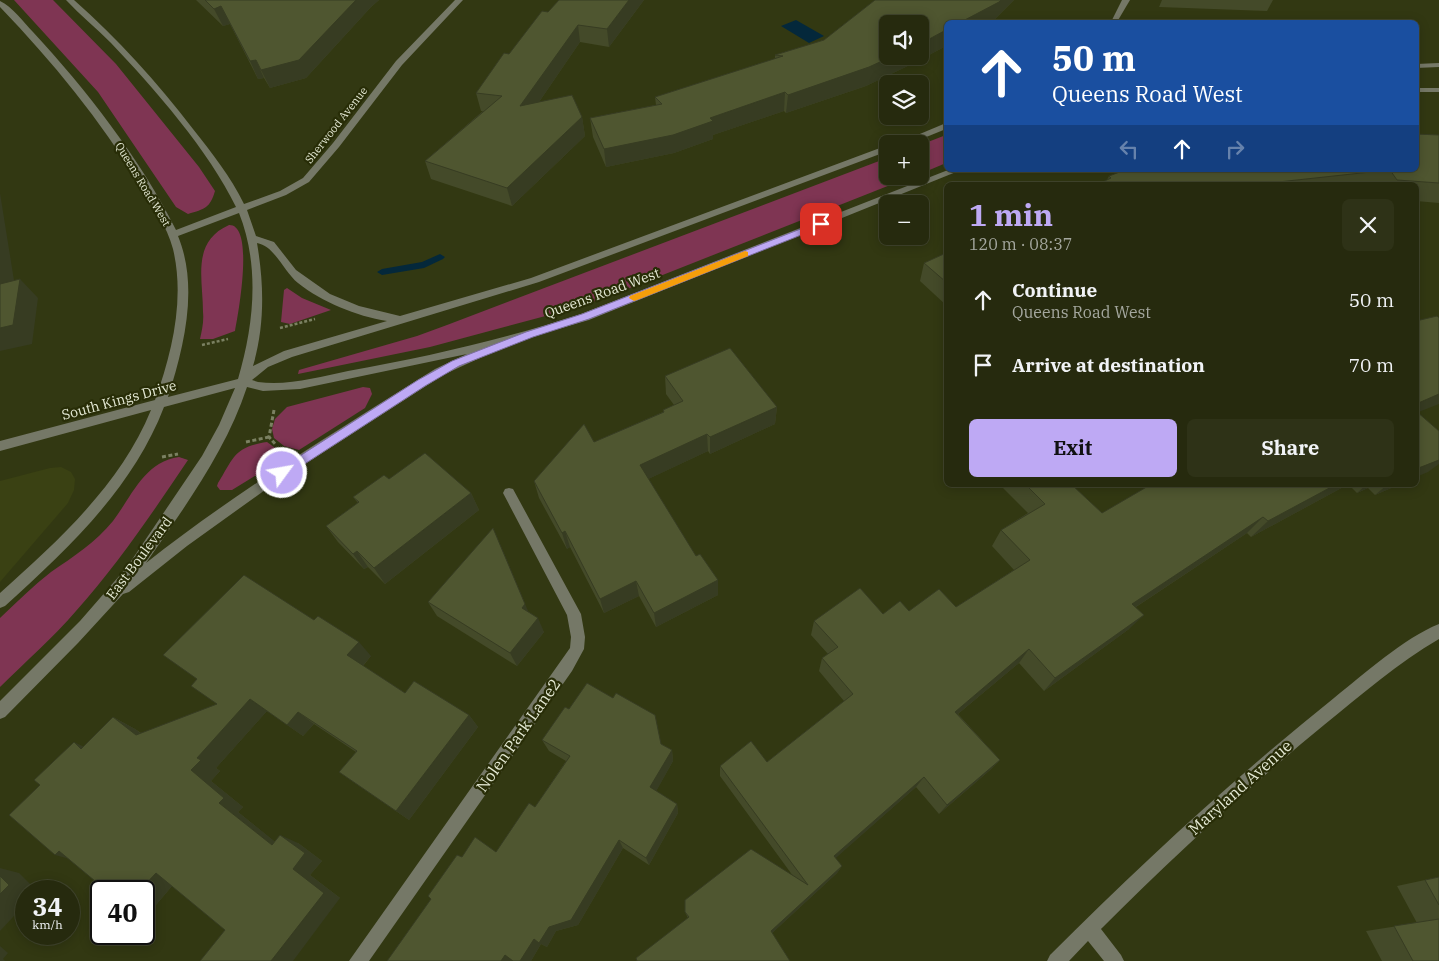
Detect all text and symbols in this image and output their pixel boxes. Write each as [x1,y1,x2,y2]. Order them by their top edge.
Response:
map controls [879,15,929,245]
button: sound [879,15,929,65]
text: 50 m [1052,35,1136,81]
icon: ahead [969,40,1034,105]
button: layers [879,75,929,125]
text: Queens Road West [1052,79,1243,108]
street label: Sherwood Avenue [302,84,370,166]
button: + [879,135,929,185]
icon: left [1115,135,1143,163]
icon: ahead [1168,135,1196,163]
icon: right [1221,135,1249,163]
street label: Queens Road West [112,139,174,229]
button: − [879,195,929,245]
text: 1 min [969,195,1053,234]
button: close [1342,199,1394,251]
pin [800,203,842,245]
icon: arrive [807,210,835,238]
text: 120 m · 08:37 [969,234,1072,254]
street label: Queens Road West [542,264,662,322]
text: Continue [1012,278,1097,302]
icon: ahead [969,286,997,314]
text: 50 m [1349,288,1394,312]
text: Queens Road West [1012,302,1151,322]
icon: arrive [969,351,997,379]
text: Arrive at destination [1012,353,1205,377]
text: 70 m [1349,353,1394,377]
street label: South Kings Drive [60,376,178,424]
button: Exit [969,419,1177,477]
button: Share [1187,419,1394,477]
position arrow [255,446,307,498]
street label: East Boulevard [102,513,176,603]
street label: Nolen Park Lane2 [471,674,565,796]
street label: Maryland Avenue [1184,735,1296,839]
speed limit sign: 40 [90,880,155,945]
text: 34 [32,890,63,923]
text: km/h [32,917,63,932]

